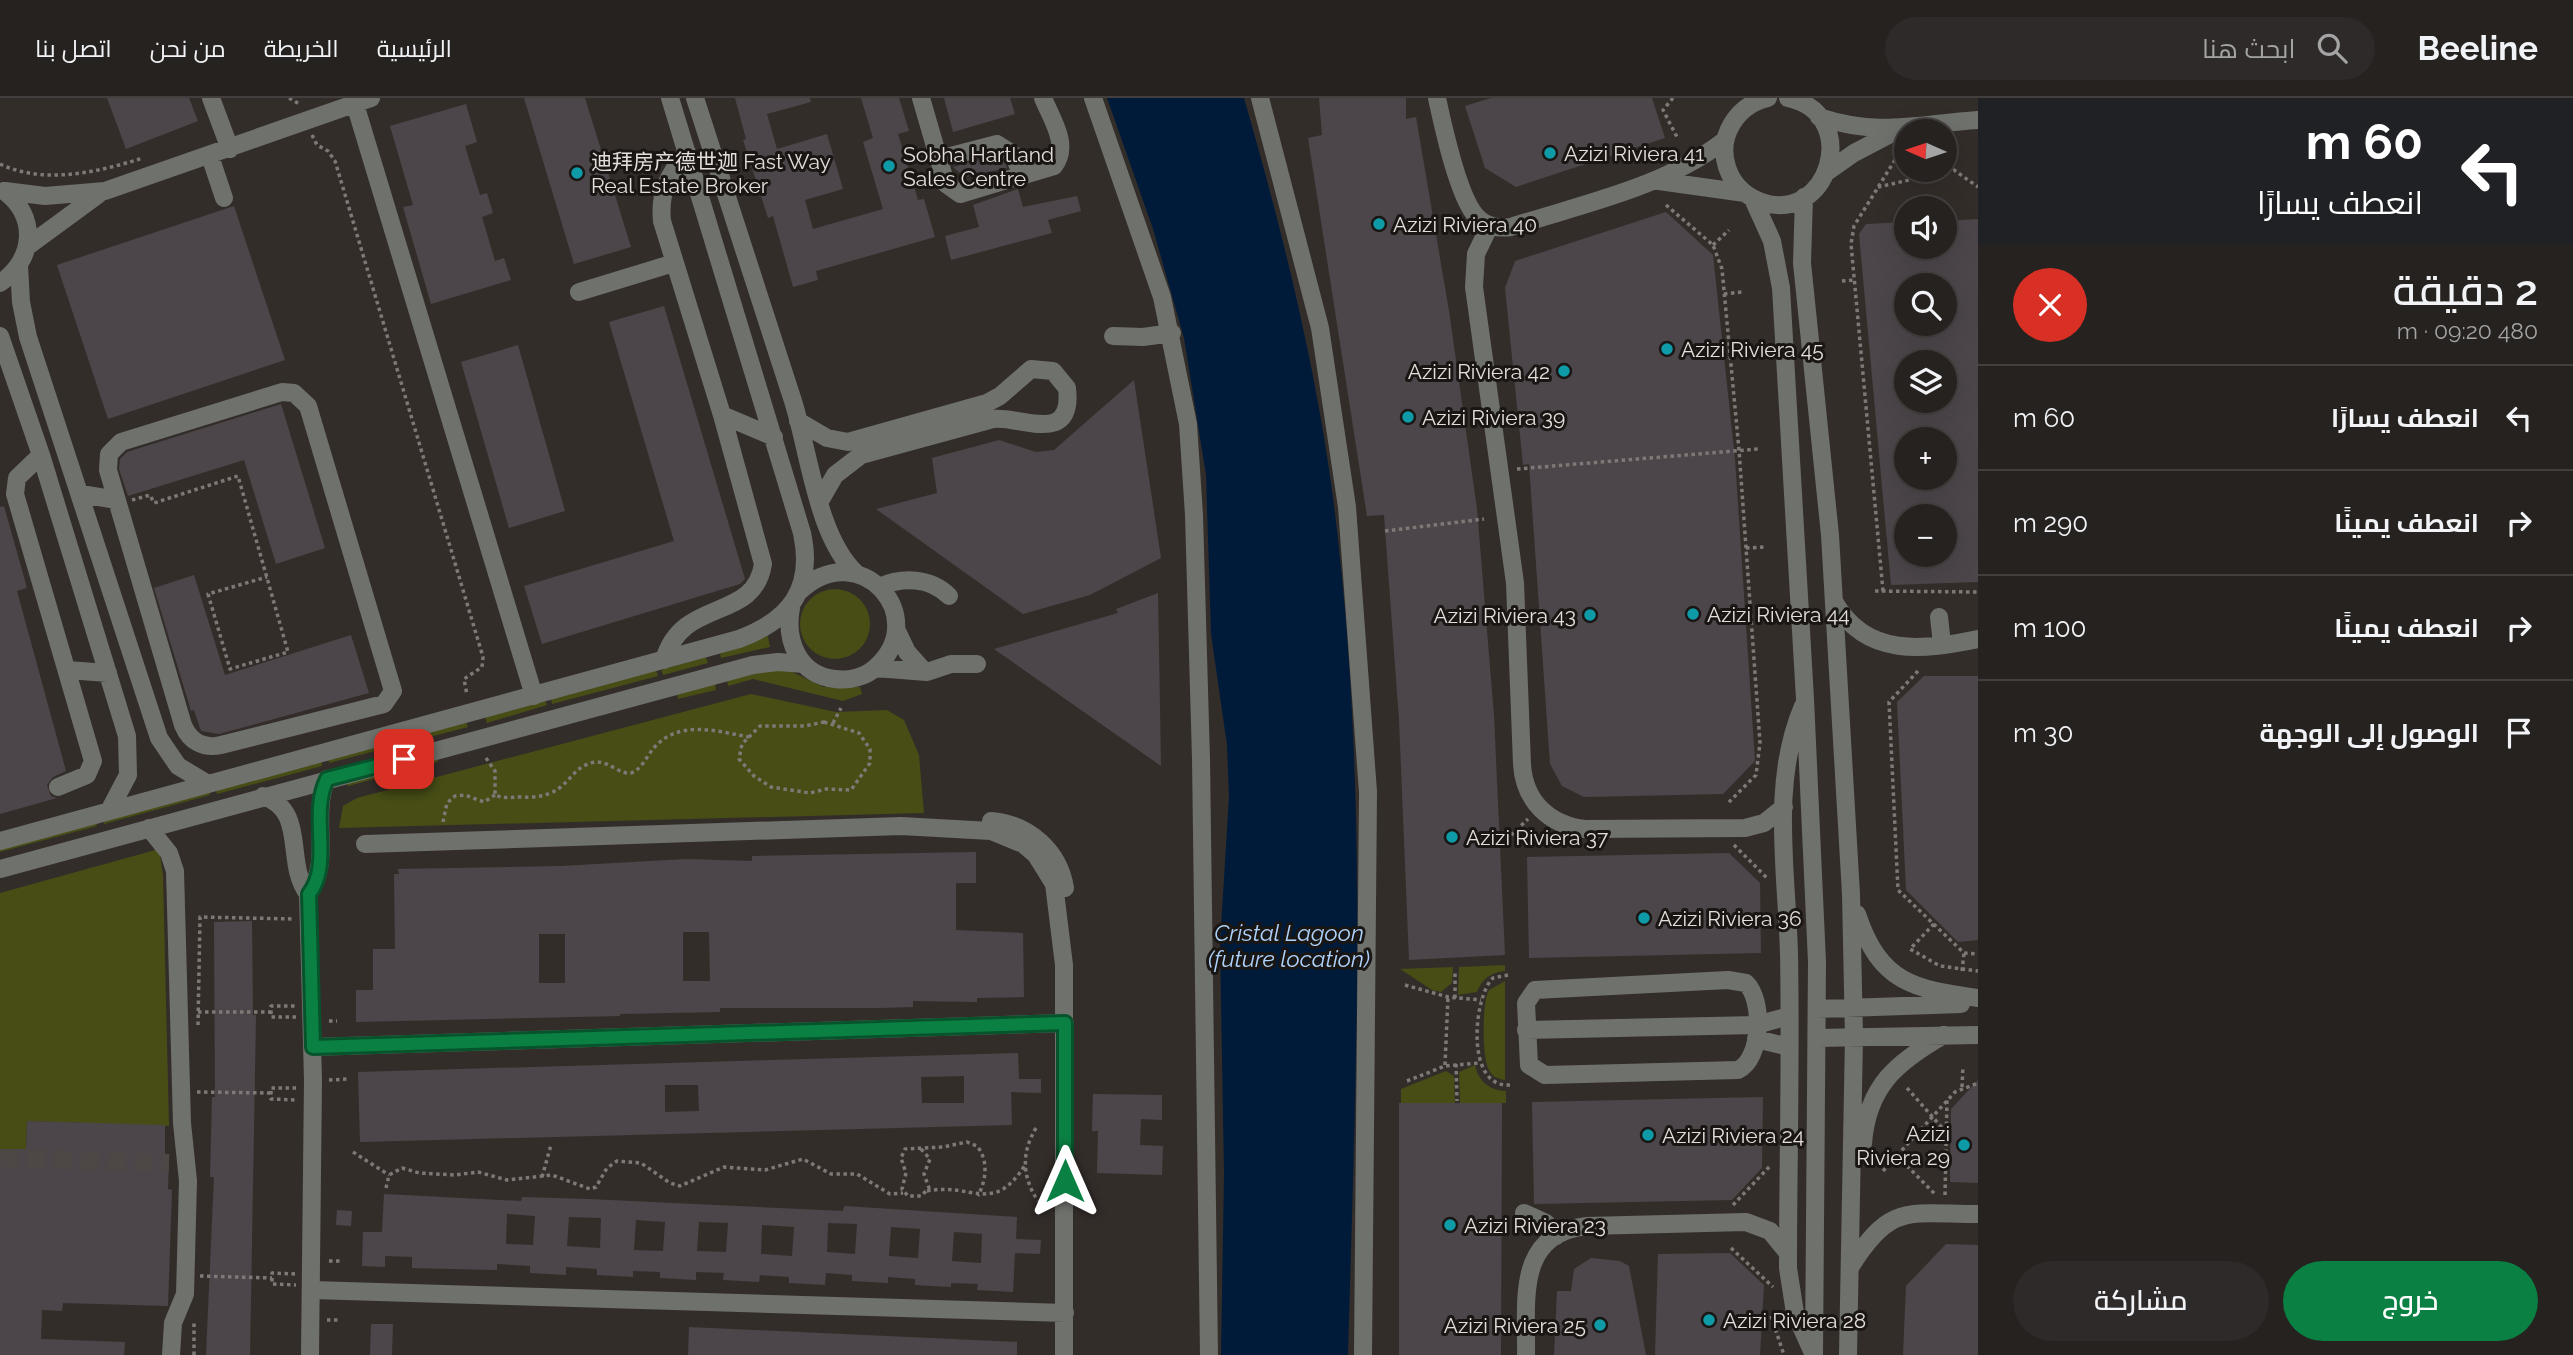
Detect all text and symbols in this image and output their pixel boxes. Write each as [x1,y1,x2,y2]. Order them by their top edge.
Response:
search box [1885,17,2375,80]
icon: search [2313,29,2351,67]
text: Beeline [2417,29,2538,68]
text: اتصل بنا [35,34,112,63]
text: من نحن [150,34,226,63]
text: الخريطة [264,34,339,63]
text: الرئيسية [377,34,452,63]
text: ابحث هنا [2202,34,2295,64]
text: 60 m [2306,113,2423,170]
north arrow [1894,119,1956,182]
map controls [1894,119,1957,567]
icon: left [2447,126,2538,217]
place label: Azizi Riviera 41 [1564,141,1704,166]
place label: Sobha Hartland Sales Centre [903,142,1054,191]
marker: Azizi Riviera 41 [1542,145,1558,161]
place label: 迪拜房产德世迦 Fast Way Real Estate Broker [591,149,831,198]
marker: Sobha Hartland Sales Centre [881,158,897,174]
marker: 迪拜房产德世迦 Fast Way Real Estate Broker [569,165,585,181]
text: انعطف يسارًا [2257,184,2423,221]
button: sound [1894,196,1957,259]
place label: Azizi Riviera 40 [1393,212,1537,237]
marker: Azizi Riviera 40 [1371,216,1387,232]
text: 2 دقيقة [2393,266,2538,315]
button: close [2013,268,2087,342]
button: search [1894,273,1957,336]
text: 480 m · 09:20 [2397,317,2538,344]
place label: Azizi Riviera 45 [1681,337,1824,362]
marker: Azizi Riviera 45 [1659,341,1675,357]
button: layers [1894,350,1957,413]
place label: Azizi Riviera 42 [1408,359,1550,384]
marker: Azizi Riviera 42 [1556,363,1572,379]
icon: left [2500,399,2538,437]
text: 60 m [2013,403,2075,433]
text: انعطف يسارًا [2331,403,2479,433]
place label: Azizi Riviera 39 [1422,405,1565,430]
marker: Azizi Riviera 39 [1400,409,1416,425]
button: + [1894,427,1957,490]
button: − [1894,504,1957,567]
icon: right [2500,504,2538,542]
text: 290 m [2013,508,2088,538]
text: انعطف يمينًا [2334,508,2479,538]
place label: Azizi Riviera 44 [1707,602,1850,627]
place label: Azizi Riviera 43 [1434,603,1576,628]
marker: Azizi Riviera 44 [1685,606,1701,622]
marker: Azizi Riviera 43 [1582,607,1598,623]
icon: right [2500,609,2538,647]
text: 100 m [2013,613,2087,643]
text: انعطف يمينًا [2334,613,2479,643]
icon: arrive [2500,714,2538,752]
text: 30 m [2013,718,2073,748]
text: الوصول إلى الوجهة [2259,718,2479,748]
pin [374,729,434,789]
icon: arrive [385,740,423,778]
place label: Azizi Riviera 37 [1466,825,1609,850]
marker: Azizi Riviera 37 [1444,829,1460,845]
place label: Azizi Riviera 36 [1658,906,1802,931]
marker: Azizi Riviera 36 [1636,910,1652,926]
water label: Cristal Lagoon (future location) [1208,919,1370,972]
place label: Azizi Riviera 29 [1856,1121,1950,1170]
place label: Azizi Riviera 24 [1662,1123,1804,1148]
marker: Azizi Riviera 24 [1640,1127,1656,1143]
marker: Azizi Riviera 29 [1956,1137,1972,1153]
position arrow [1028,1144,1102,1218]
place label: Azizi Riviera 23 [1464,1213,1606,1238]
marker: Azizi Riviera 23 [1442,1217,1458,1233]
button: مشاركة [2013,1261,2269,1341]
button: خروج [2283,1261,2538,1341]
place label: Azizi Riviera 28 [1723,1308,1866,1333]
marker: Azizi Riviera 28 [1701,1312,1717,1328]
place label: Azizi Riviera 25 [1444,1313,1586,1338]
marker: Azizi Riviera 25 [1592,1317,1608,1333]

